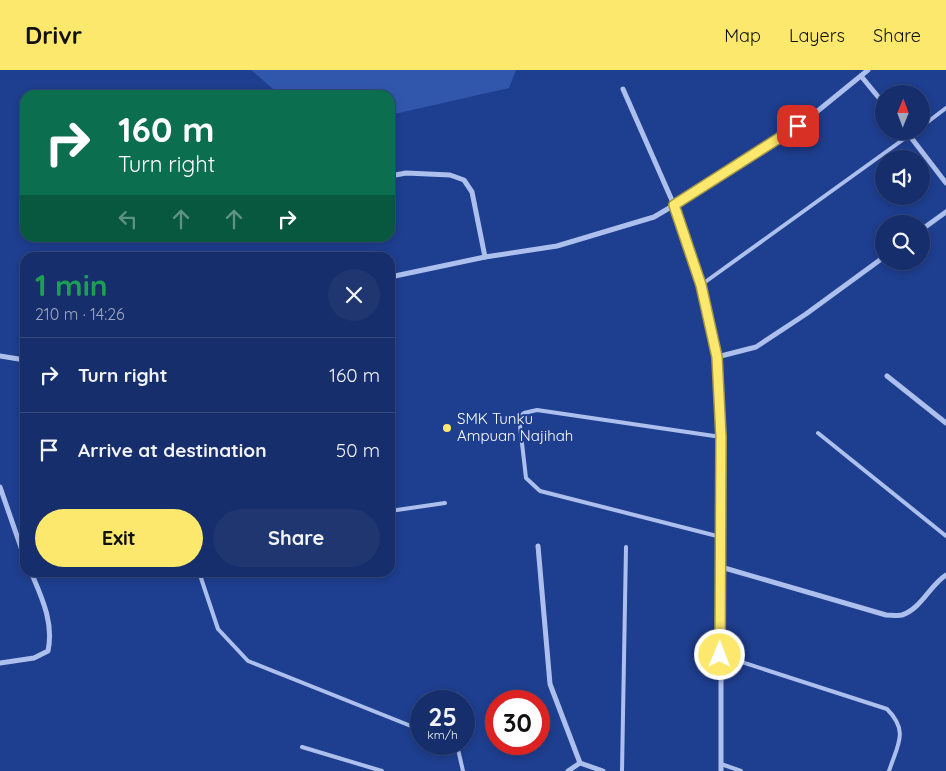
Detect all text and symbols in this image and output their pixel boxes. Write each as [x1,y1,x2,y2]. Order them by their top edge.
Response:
text: Drivr [25,20,82,50]
text: Map [724,24,761,47]
text: Layers [789,24,845,47]
text: Share [873,24,921,47]
north arrow [875,85,930,140]
map controls [875,85,930,270]
pin [777,105,819,147]
text: 160 m [118,107,215,151]
icon: right [35,110,100,175]
icon: arrive [784,112,812,140]
text: Turn right [118,150,215,178]
button: sound [875,150,930,205]
icon: left [114,205,142,233]
icon: ahead [167,205,195,233]
icon: ahead [220,205,248,233]
icon: right [273,205,301,233]
button: search [875,215,930,270]
text: 1 min [35,266,108,304]
button: close [328,269,380,321]
text: 210 m · 14:26 [35,304,125,324]
icon: right [35,361,63,389]
text: Turn right [78,363,167,387]
text: 160 m [329,363,380,387]
place label: SMK Tunku Ampuan Najihah [457,409,573,445]
marker: SMK Tunku Ampuan Najihah [441,422,453,434]
icon: arrive [35,436,63,464]
text: Arrive at destination [78,438,267,462]
text: 50 m [336,438,380,462]
button: Exit [35,509,203,567]
button: Share [213,509,380,567]
position arrow [693,628,745,680]
speed limit sign: 30 [485,690,550,755]
text: 25 [428,701,457,732]
text: km/h [427,727,458,742]

